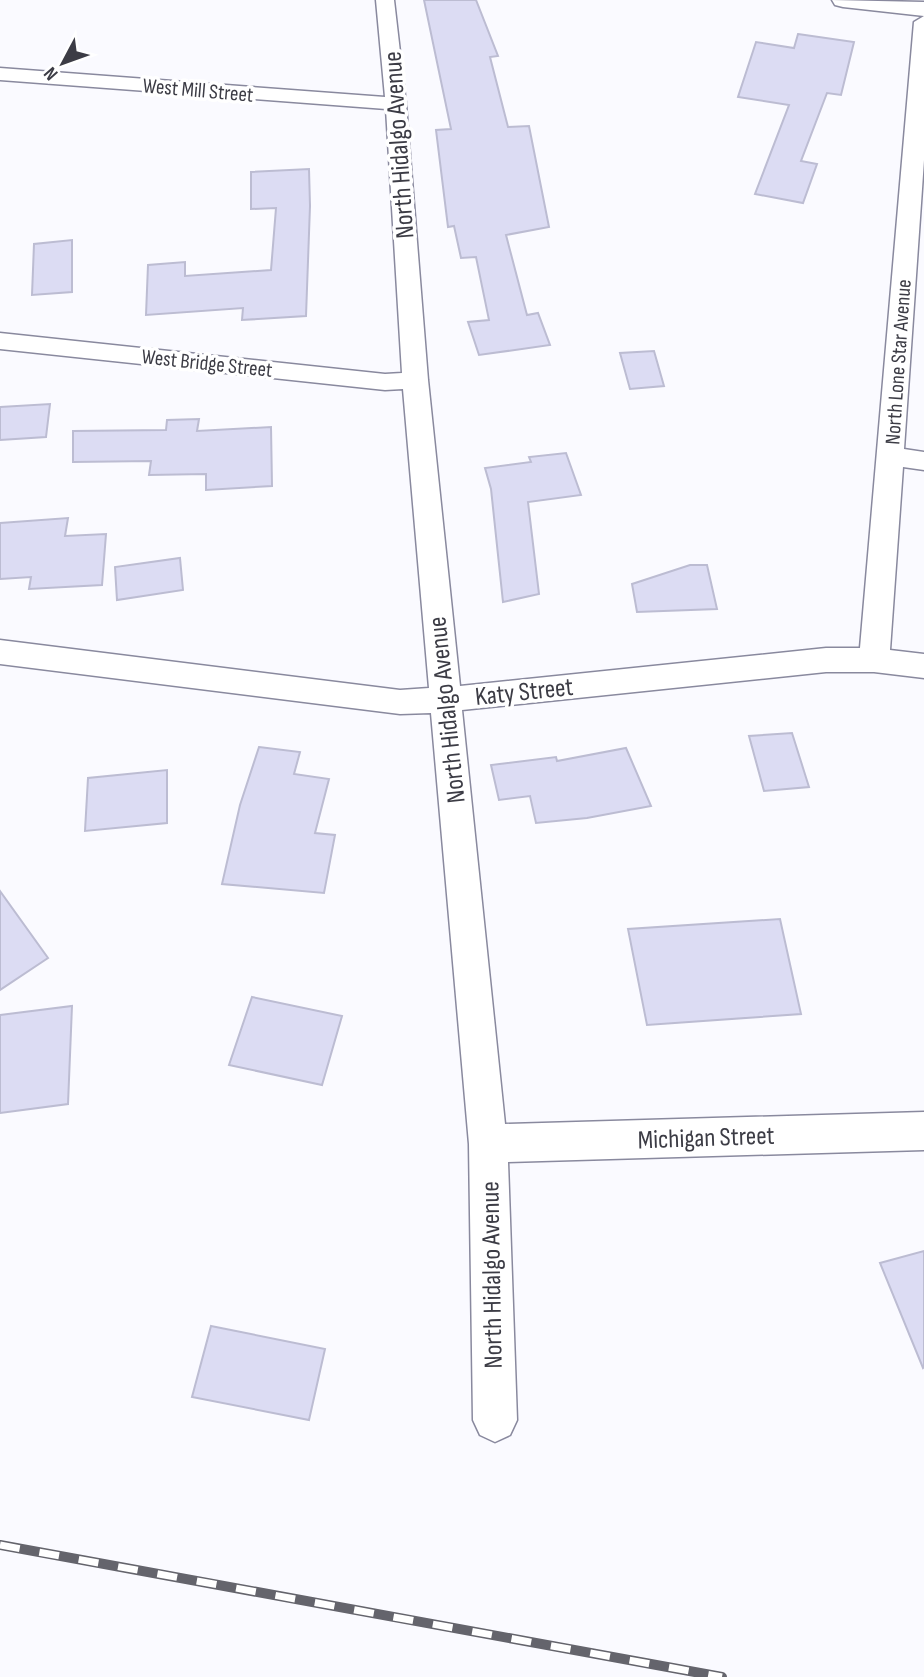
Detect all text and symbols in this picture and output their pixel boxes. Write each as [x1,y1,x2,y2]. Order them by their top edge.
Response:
north arrow [28,28,98,98]
street label: North Hidalgo Avenue [377,50,421,240]
text: N [39,62,63,85]
street label: West Mill Street [142,73,254,108]
street label: North Lone Star Avenue [880,279,917,445]
street label: West Bridge Street [140,344,274,383]
street label: North Hidalgo Avenue [422,615,473,805]
street label: Katy Street [473,672,575,713]
street label: Michigan Street [637,1121,775,1156]
street label: North Hidalgo Avenue [475,1181,510,1369]

